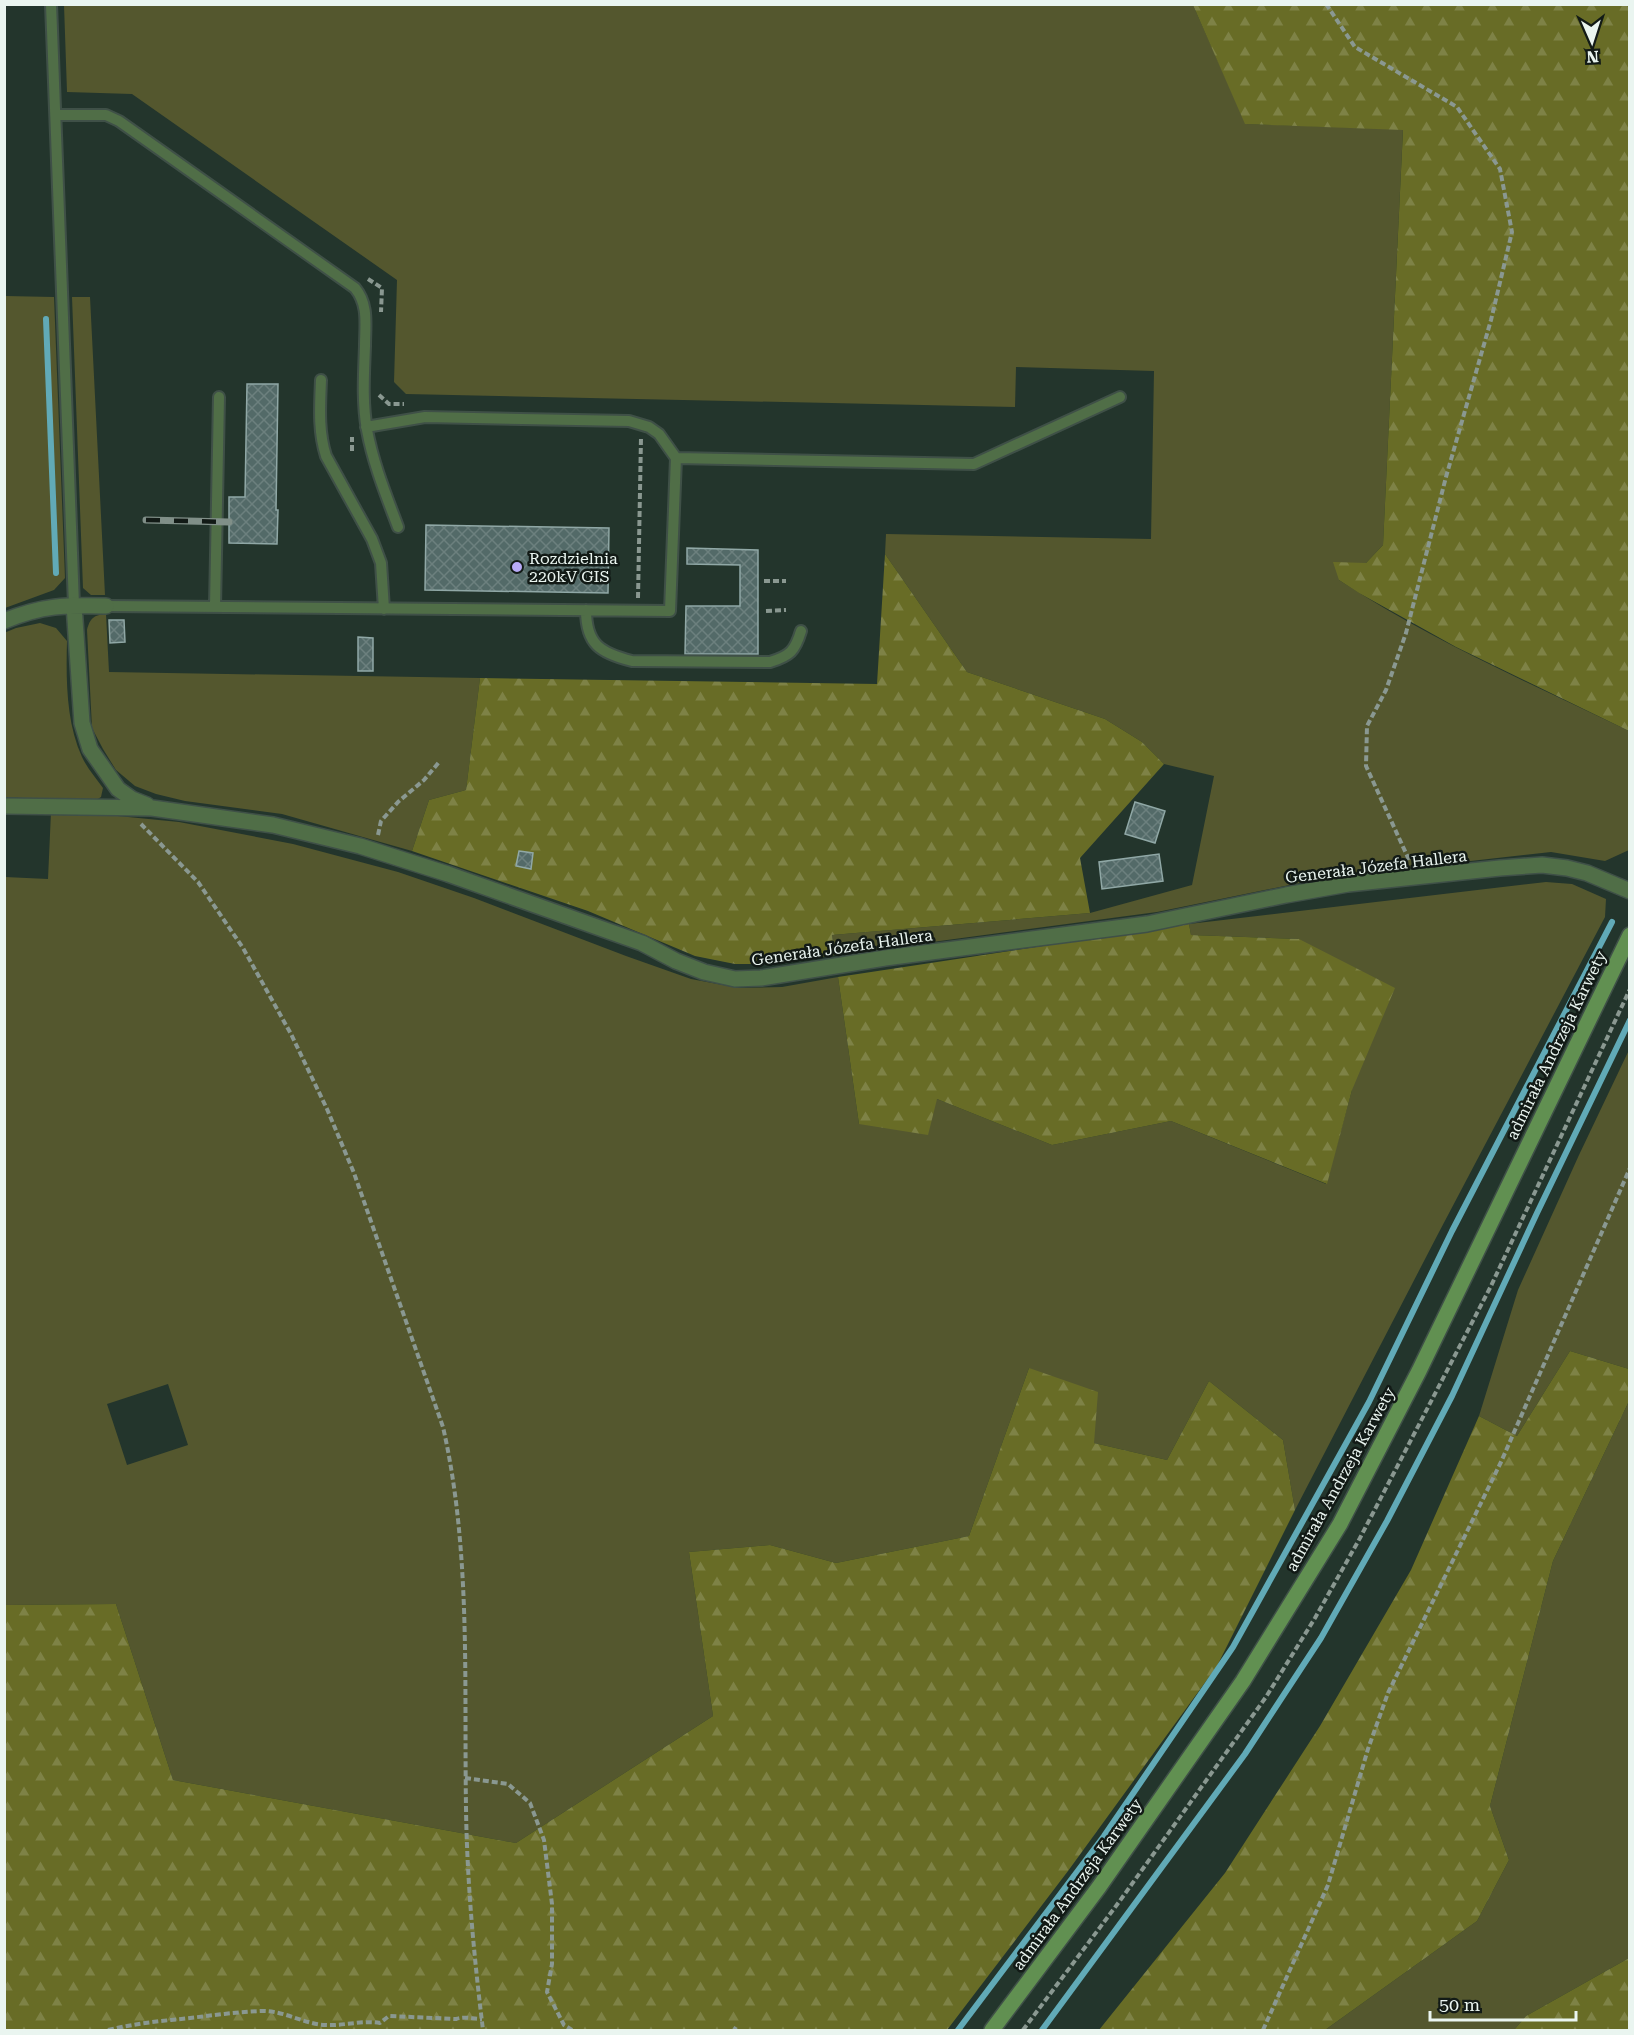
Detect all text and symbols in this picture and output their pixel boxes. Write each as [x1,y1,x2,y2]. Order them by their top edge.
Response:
north arrow [1562,12,1622,72]
text: N [1586,47,1599,66]
place label: Rozdzielnia 220kV GIS [529,549,618,586]
marker: Rozdzielnia 220kV GIS [510,560,524,574]
street label: Generała Józefa Hallera [1284,846,1468,887]
street label: Generała Józefa Hallera [750,925,934,970]
street label: admirała Andrzeja Karwety [1502,947,1611,1143]
street label: admirała Andrzeja Karwety [1282,1383,1399,1575]
street label: admirała Andrzeja Karwety [1009,1794,1146,1974]
scale bar [1430,1984,1576,2022]
text: 50 m [1439,1994,1480,2015]

